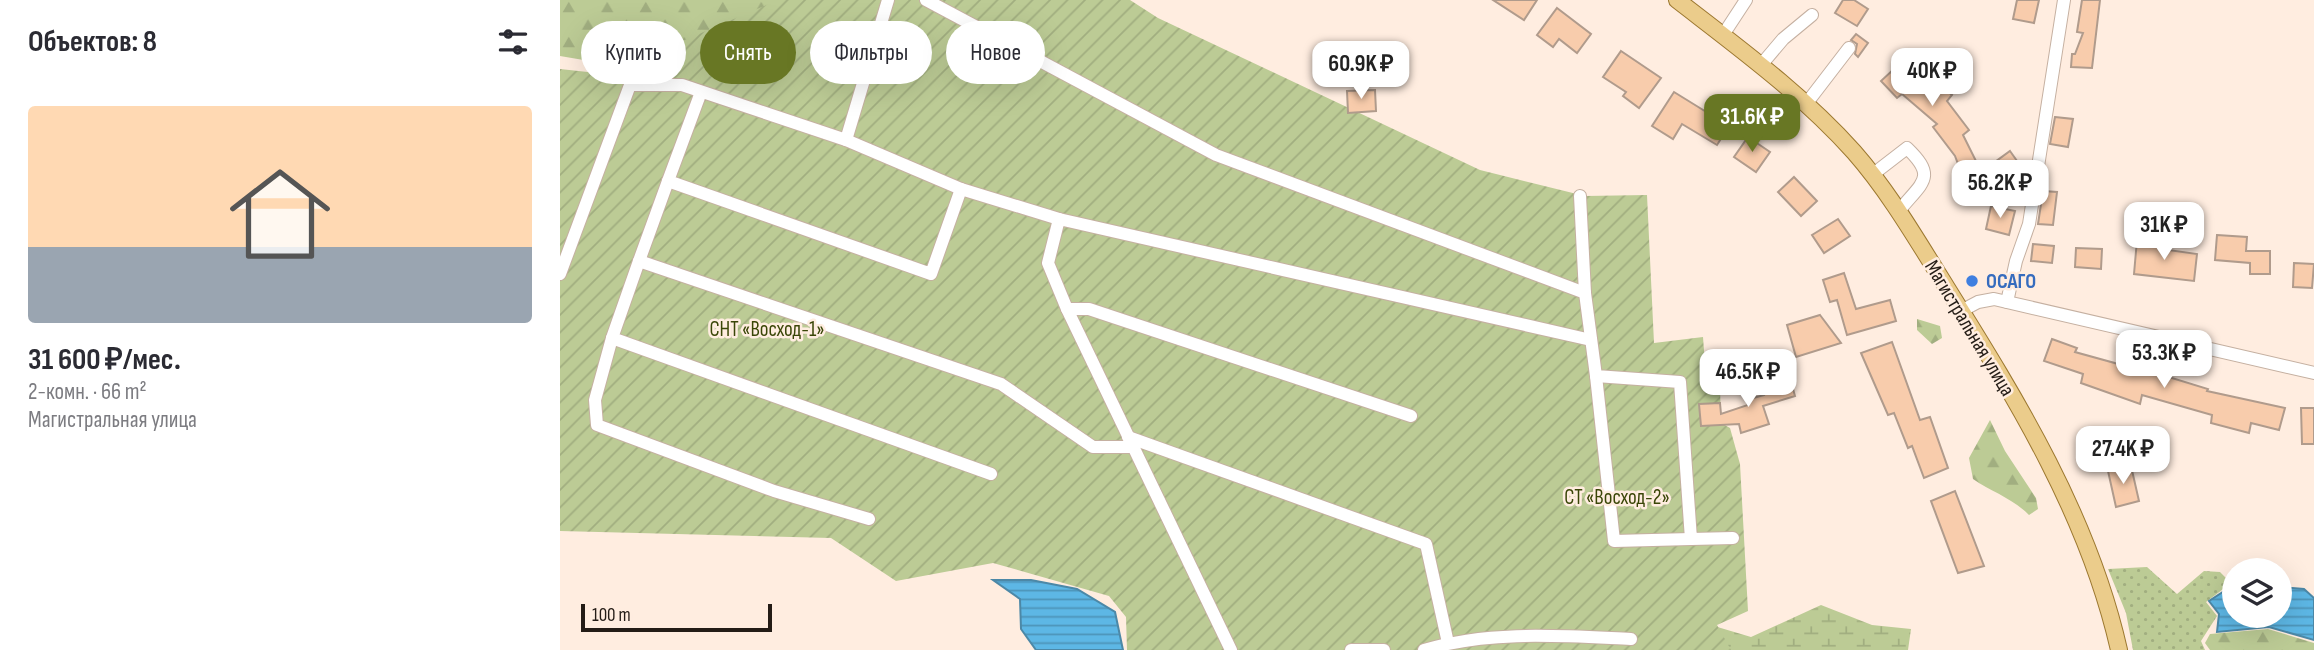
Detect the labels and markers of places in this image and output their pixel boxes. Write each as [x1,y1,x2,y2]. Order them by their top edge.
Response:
pin: 60.9K ₽ [1296,42,1426,101]
pin: 40K ₽ [1883,48,1981,108]
pin: 31.6K ₽ [1687,94,1817,154]
pin: 56.2K ₽ [1935,160,2065,220]
pin: 31K ₽ [2115,202,2213,262]
place label: ОСАГО [1986,269,2036,294]
marker: ОСАГО [1964,273,1980,289]
pin: 53.3K ₽ [2099,330,2229,390]
pin: 46.5K ₽ [1683,350,1813,409]
pin: 27.4K ₽ [2058,426,2188,486]

